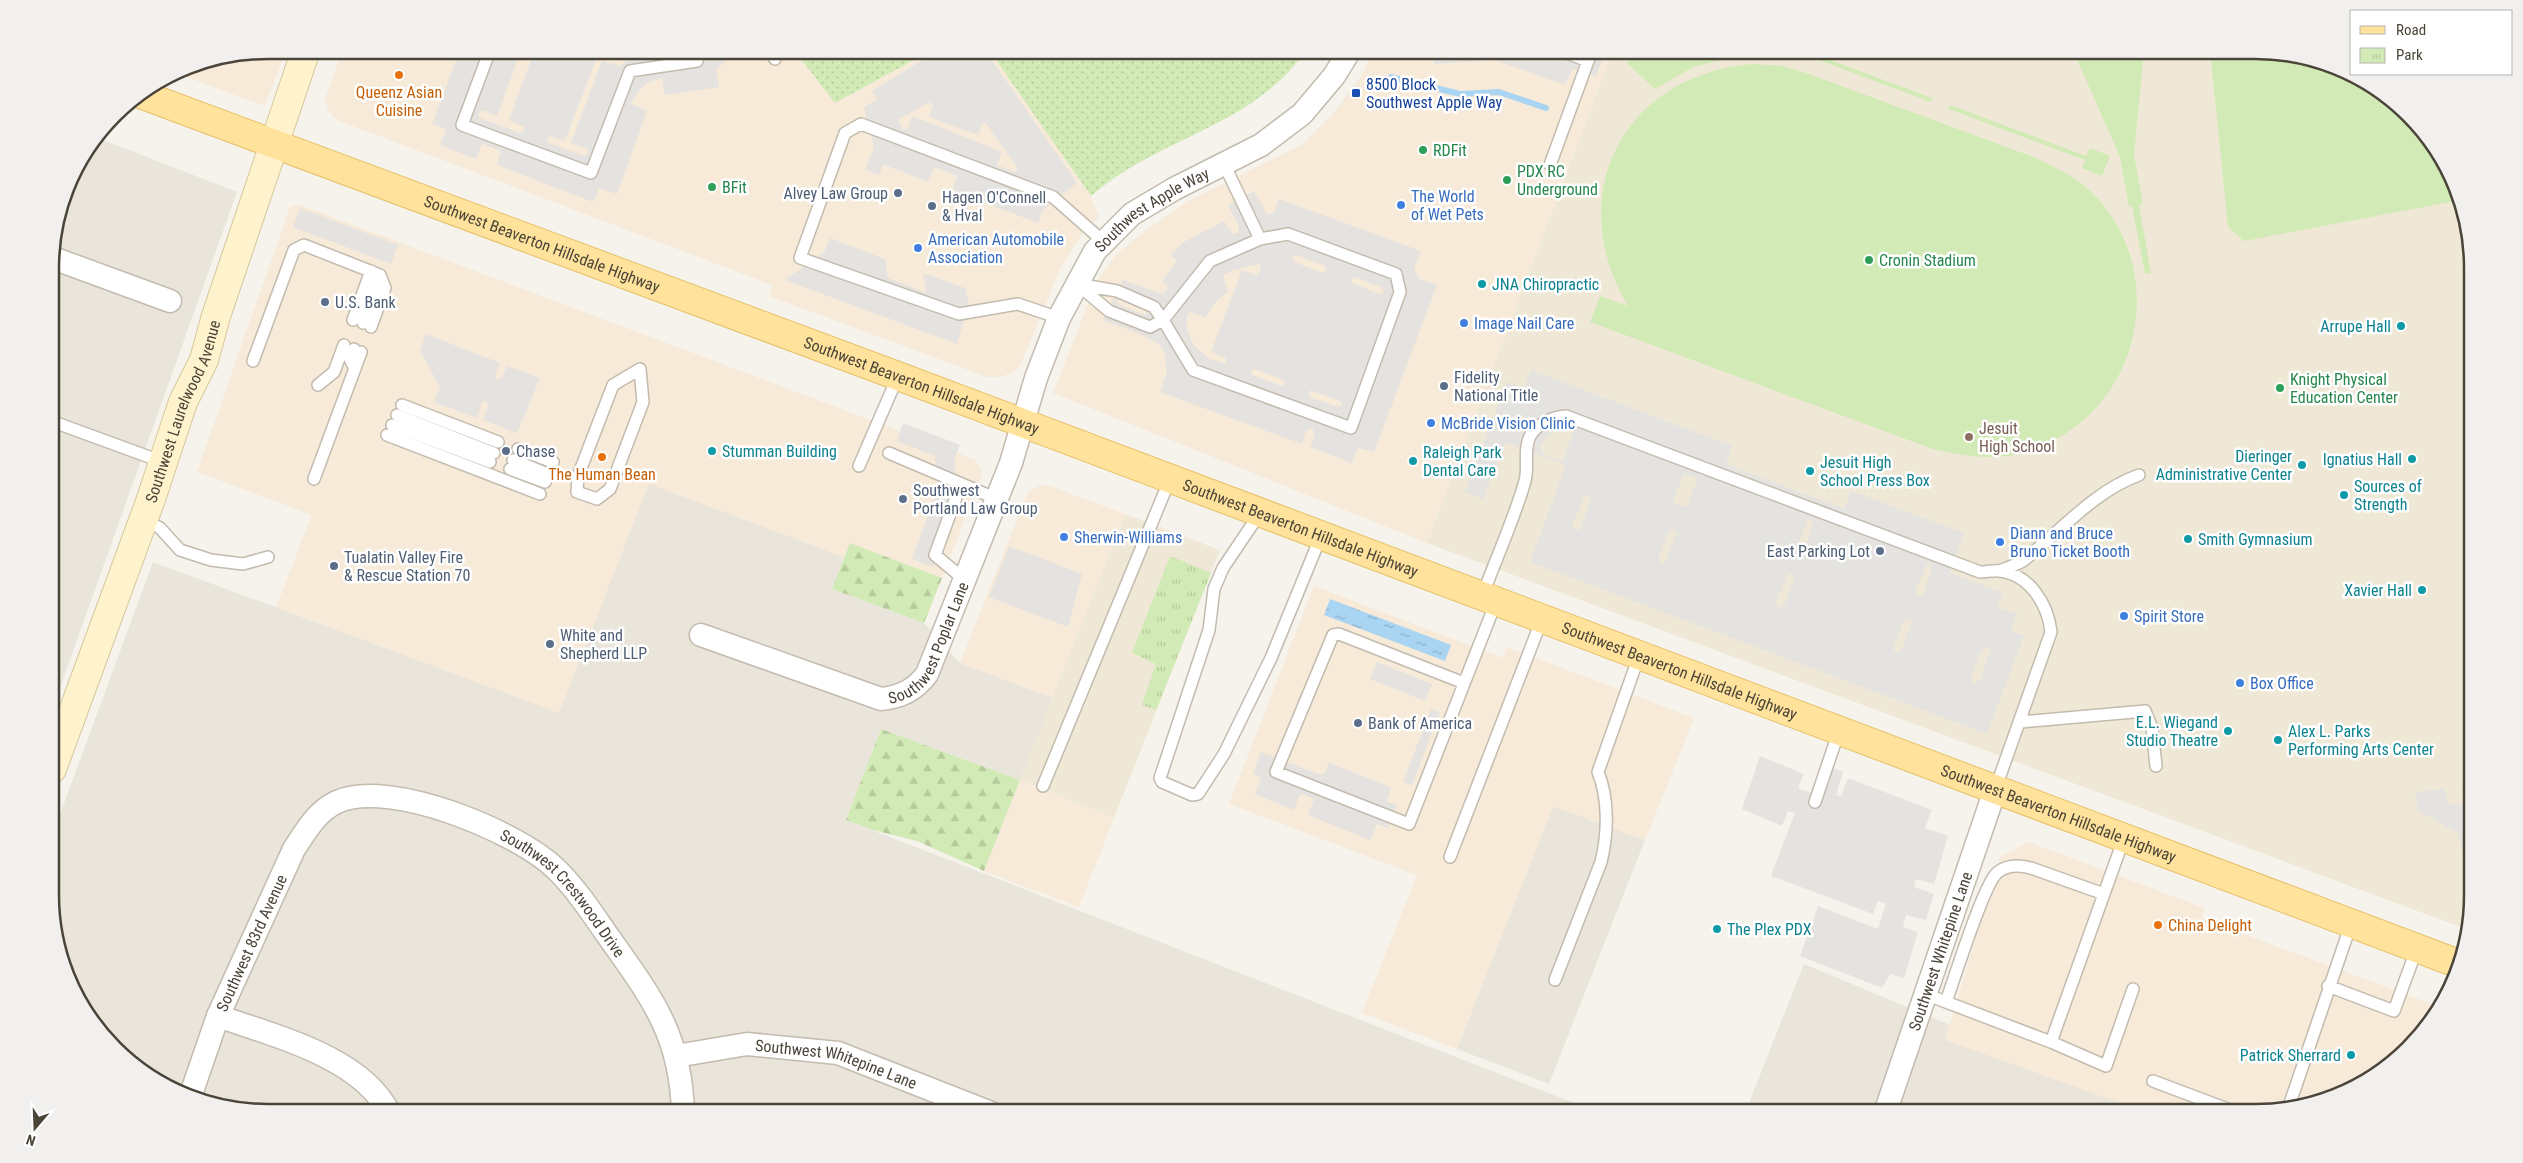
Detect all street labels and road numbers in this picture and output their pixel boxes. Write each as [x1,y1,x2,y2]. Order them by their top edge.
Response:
street label: Southwest Apple Way [1090,163,1212,256]
street label: Southwest Beaverton Hillsdale Highway [422,191,663,296]
street label: Southwest Laurelwood Avenue [141,318,224,505]
street label: Southwest Beaverton Hillsdale Highway [801,332,1042,438]
street label: Southwest Beaverton Hillsdale Highway [1180,475,1421,581]
street label: Southwest Poplar Lane [886,579,972,707]
street label: Southwest Beaverton Hillsdale Highway [1559,617,1800,723]
street label: Southwest Beaverton Hillsdale Highway [1938,760,2179,866]
street label: Southwest Crestwood Drive [497,825,629,961]
street label: Southwest Whitepine Lane [1904,869,1976,1033]
street label: Southwest 83rd Avenue [212,871,291,1014]
street label: Southwest Whitepine Lane [755,1035,920,1093]

